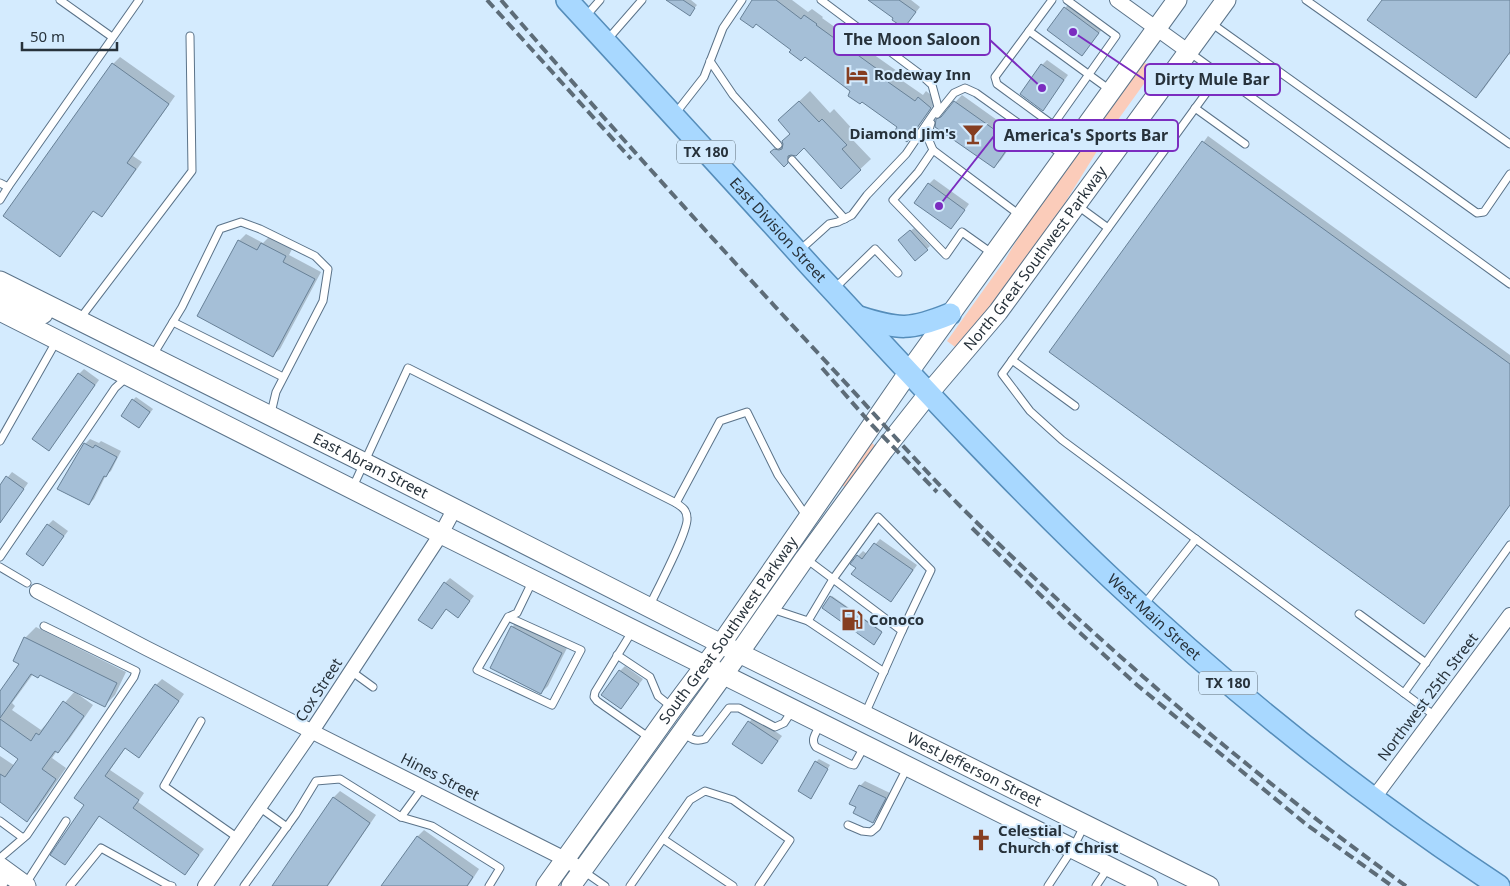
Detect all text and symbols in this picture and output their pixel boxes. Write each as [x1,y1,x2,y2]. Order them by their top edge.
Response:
scale bar [22,20,118,52]
callout: The Moon Saloon [834,24,990,55]
text: 50 m [30,26,65,46]
text: The Moon Saloon [844,28,980,50]
hotel icon: Rodeway Inn [844,62,870,88]
place label: Rodeway Inn [874,64,971,84]
callout: Dirty Mule Bar [1145,64,1280,95]
text: Dirty Mule Bar [1154,68,1270,90]
callout: America's Sports Bar [994,120,1178,151]
bar icon: Diamond Jim's [960,121,986,147]
place label: Diamond Jim's [849,123,956,143]
text: America's Sports Bar [1004,124,1168,146]
road number: TX 180 [677,140,735,163]
street label: North Great Southwest Parkway [959,161,1111,354]
street label: East Division Street [726,173,832,287]
street label: East Abram Street [310,428,432,503]
street label: South Great Southwest Parkway [654,532,801,728]
street label: West Main Street [1104,569,1206,664]
fuel station icon: Conoco [839,607,865,633]
place label: Conoco [869,609,924,629]
street label: Northwest 25th Street [1372,628,1482,765]
street label: Cox Street [290,653,346,725]
road number: TX 180 [1199,671,1257,694]
street label: West Jefferson Street [904,727,1046,811]
street label: Hines Street [398,748,484,805]
place label: Celestial Church of Christ [998,820,1119,857]
church icon: Celestial Church of Christ [968,827,994,853]

